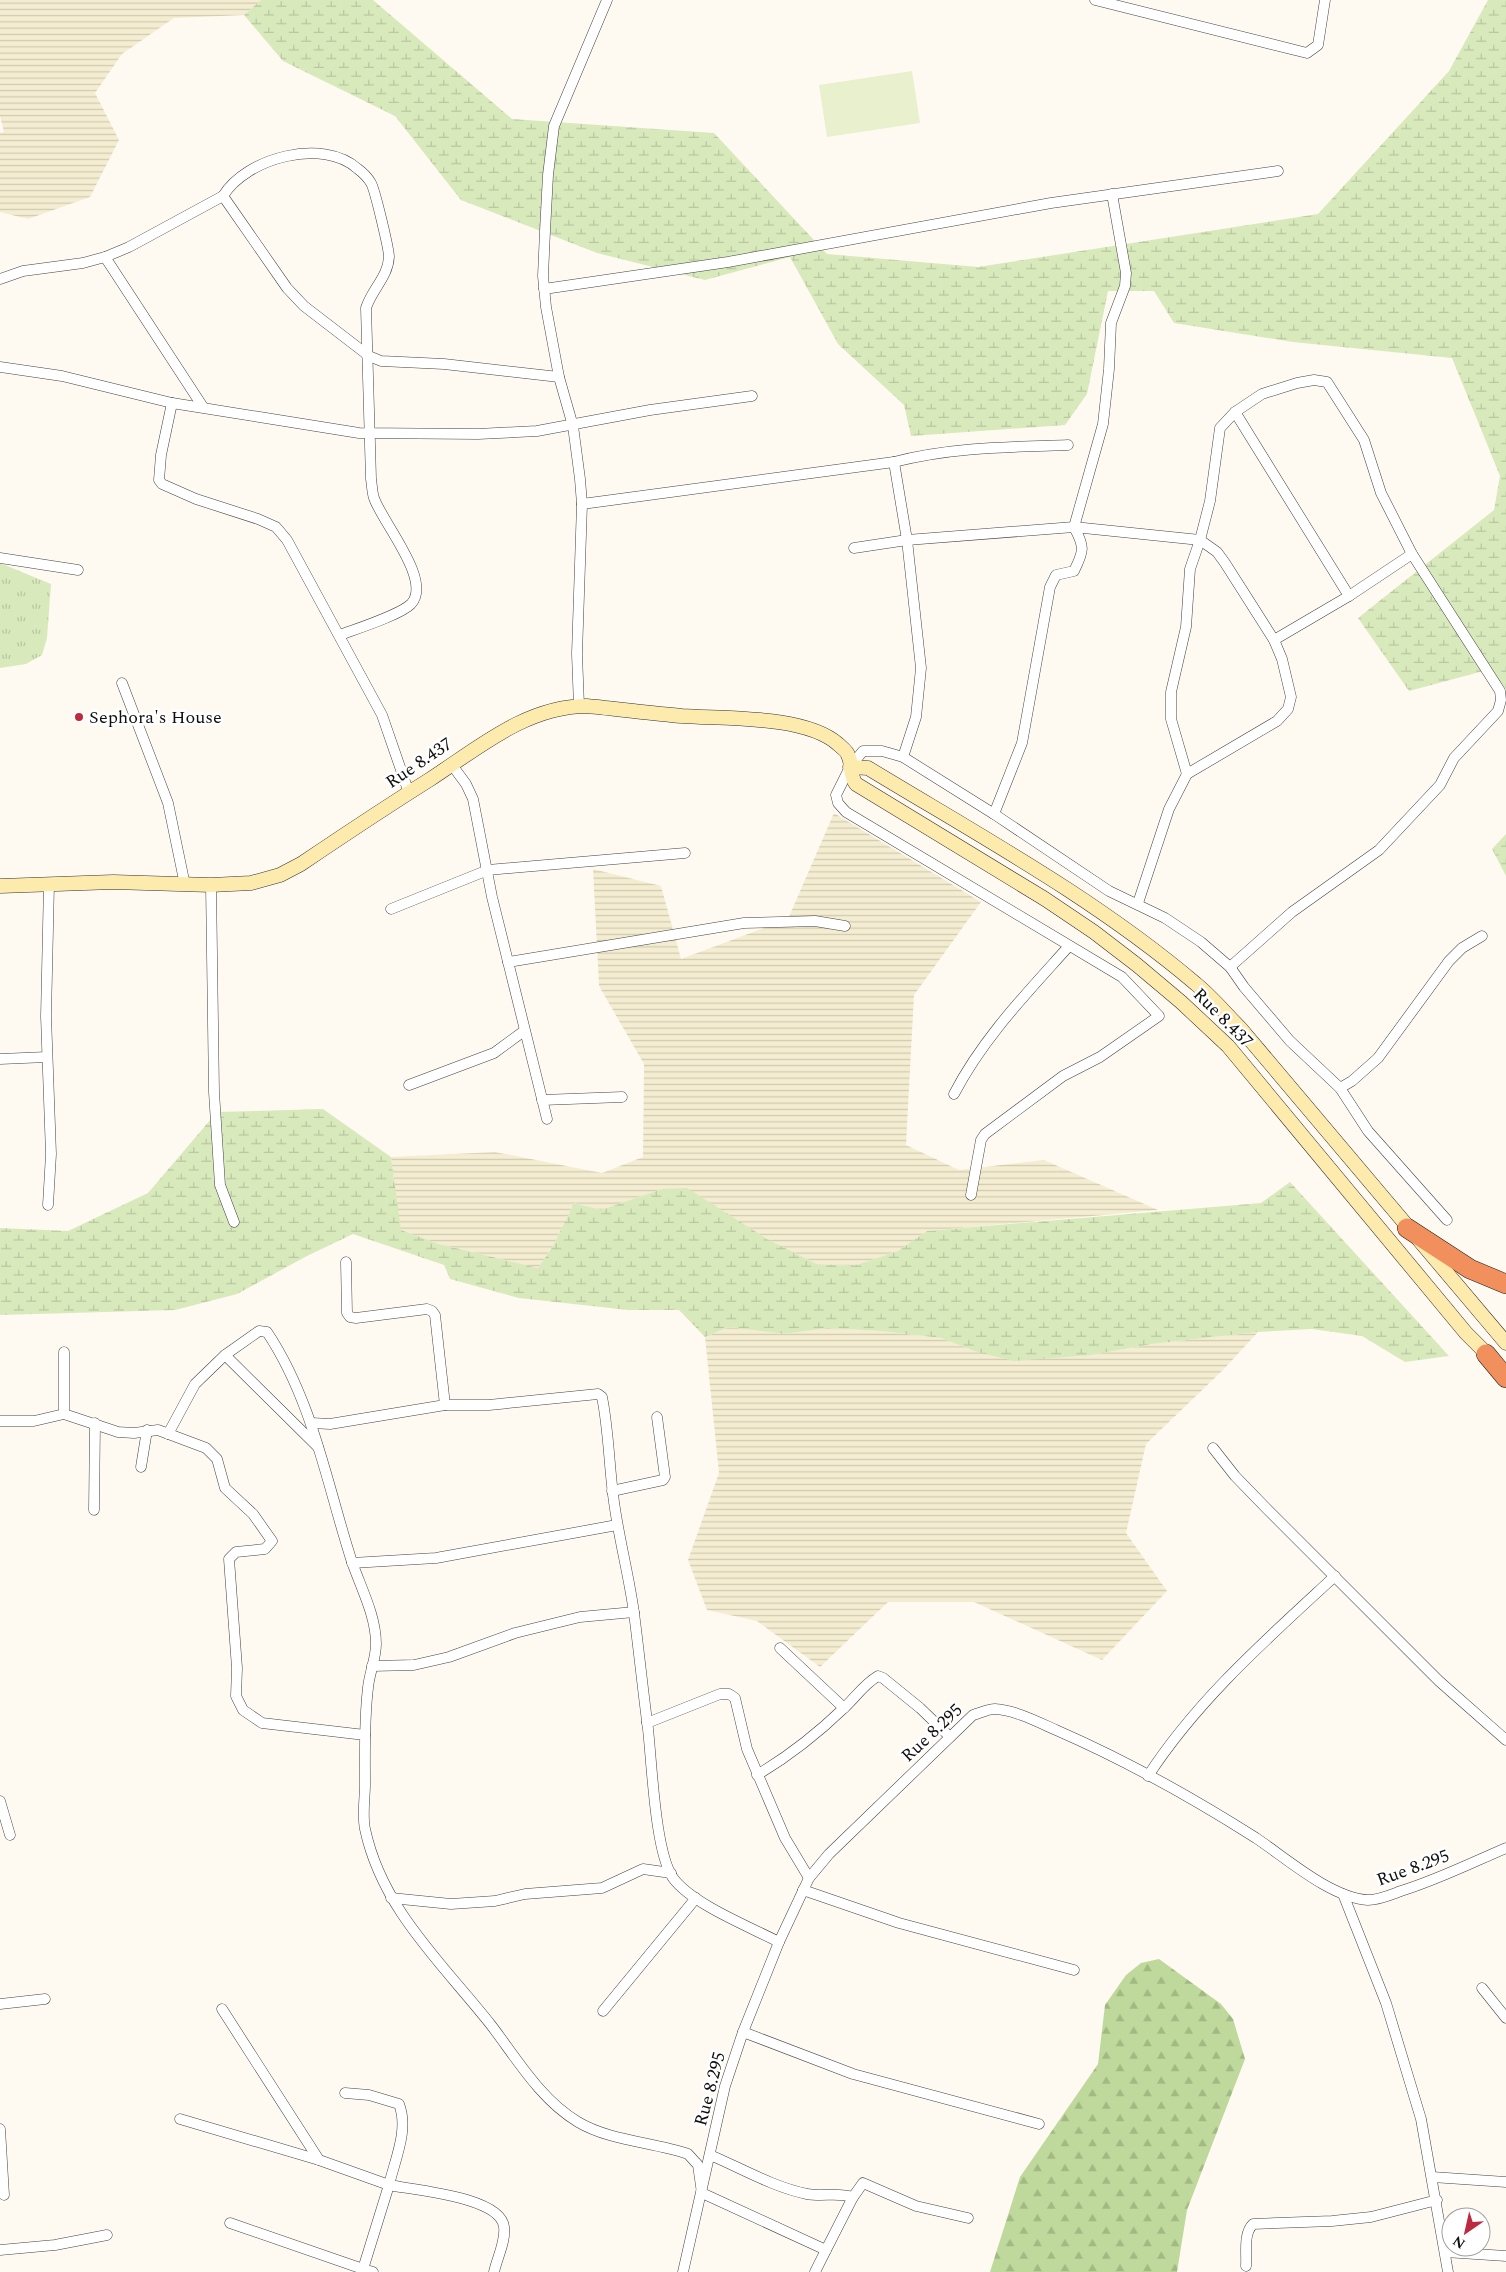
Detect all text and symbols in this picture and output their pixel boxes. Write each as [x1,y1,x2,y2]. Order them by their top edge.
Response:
place label: Sephora's House [89,704,222,731]
marker: Sephora's House [73,711,85,723]
street label: Rue 8.437 [380,731,458,795]
street label: Rue 8.437 [1187,982,1259,1054]
street label: Rue 8.295 [895,1697,969,1769]
street label: Rue 8.295 [1373,1842,1453,1894]
street label: Rue 8.295 [687,2049,733,2129]
north arrow [1441,2207,1491,2257]
text: N [1448,2230,1470,2254]

